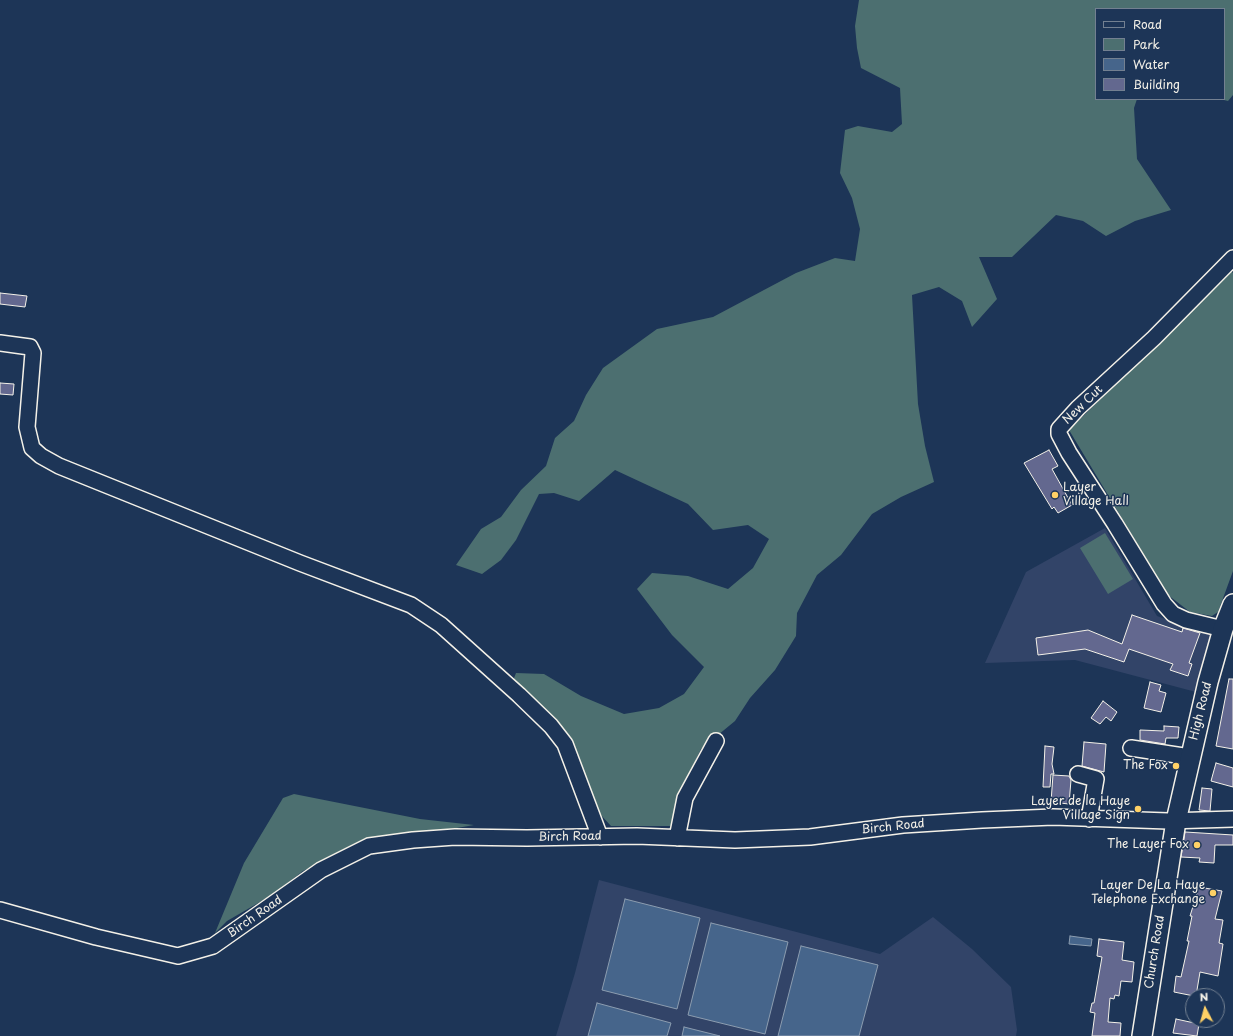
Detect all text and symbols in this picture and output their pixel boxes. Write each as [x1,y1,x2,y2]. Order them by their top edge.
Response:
legend [1095,8,1225,100]
text: Road [1133,15,1162,33]
text: Park [1133,35,1160,53]
text: Water [1133,55,1169,73]
text: Building [1133,75,1180,93]
street label: New Cut [1060,382,1106,428]
place label: Layer Village Hall [1063,481,1129,509]
marker: Layer Village Hall [1050,490,1060,500]
street label: High Road [1187,680,1215,742]
place label: The Fox [1123,759,1168,773]
marker: The Fox [1171,761,1181,771]
place label: Layer de la Haye Village Sign [1031,795,1130,823]
marker: Layer de la Haye Village Sign [1133,804,1143,814]
street label: Birch Road [861,817,925,837]
street label: Birch Road [538,829,602,845]
place label: The Layer Fox [1107,838,1189,852]
marker: The Layer Fox [1192,840,1202,850]
place label: Layer De La Haye Telephone Exchange [1091,879,1205,907]
marker: Layer De La Haye Telephone Exchange [1208,888,1218,898]
street label: Birch Road [225,893,285,941]
street label: Church Road [1142,914,1168,990]
north arrow [1185,988,1225,1028]
text: N [1199,988,1209,1005]

